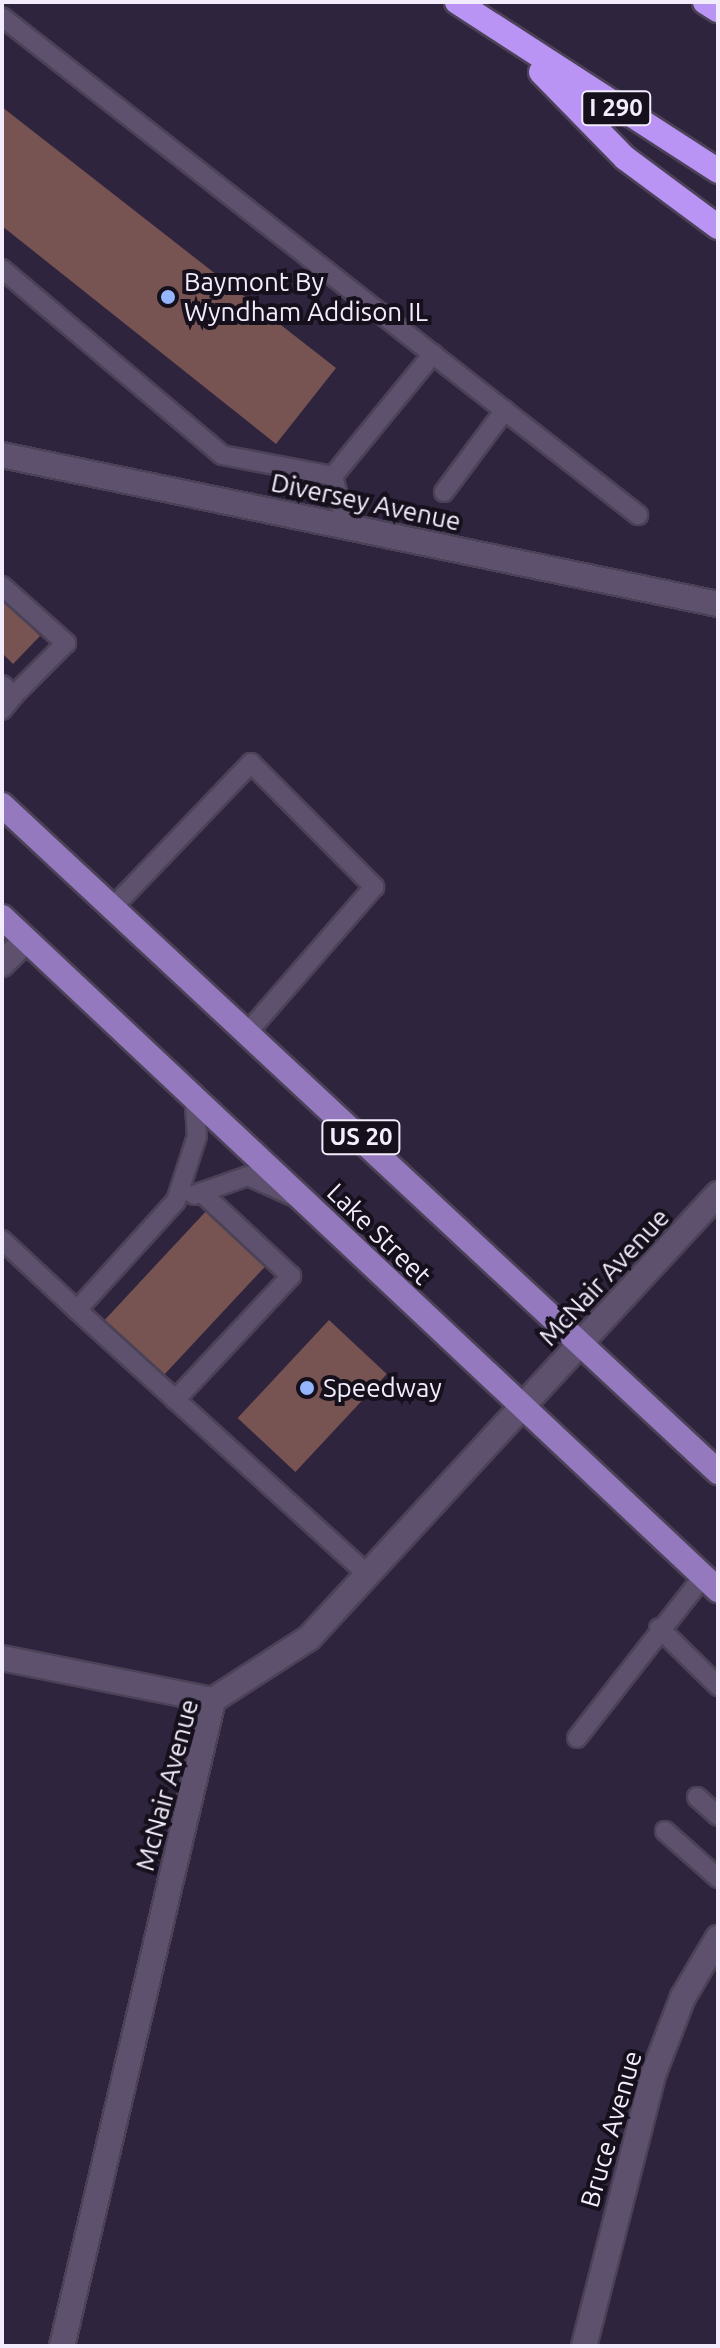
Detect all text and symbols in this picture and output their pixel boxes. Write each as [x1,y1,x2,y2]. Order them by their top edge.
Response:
road number: I 290 [580,88,652,128]
place label: Baymont By Wyndham Addison IL [184,266,428,328]
marker: Baymont By Wyndham Addison IL [159,288,177,306]
street label: Diversey Avenue [268,467,464,537]
road number: US 20 [321,1117,401,1157]
street label: Lake Street [321,1177,437,1291]
street label: McNair Avenue [532,1202,676,1352]
place label: Speedway [323,1372,442,1404]
marker: Speedway [298,1379,316,1397]
street label: McNair Avenue [129,1696,205,1874]
street label: Bruce Avenue [574,2047,648,2211]

